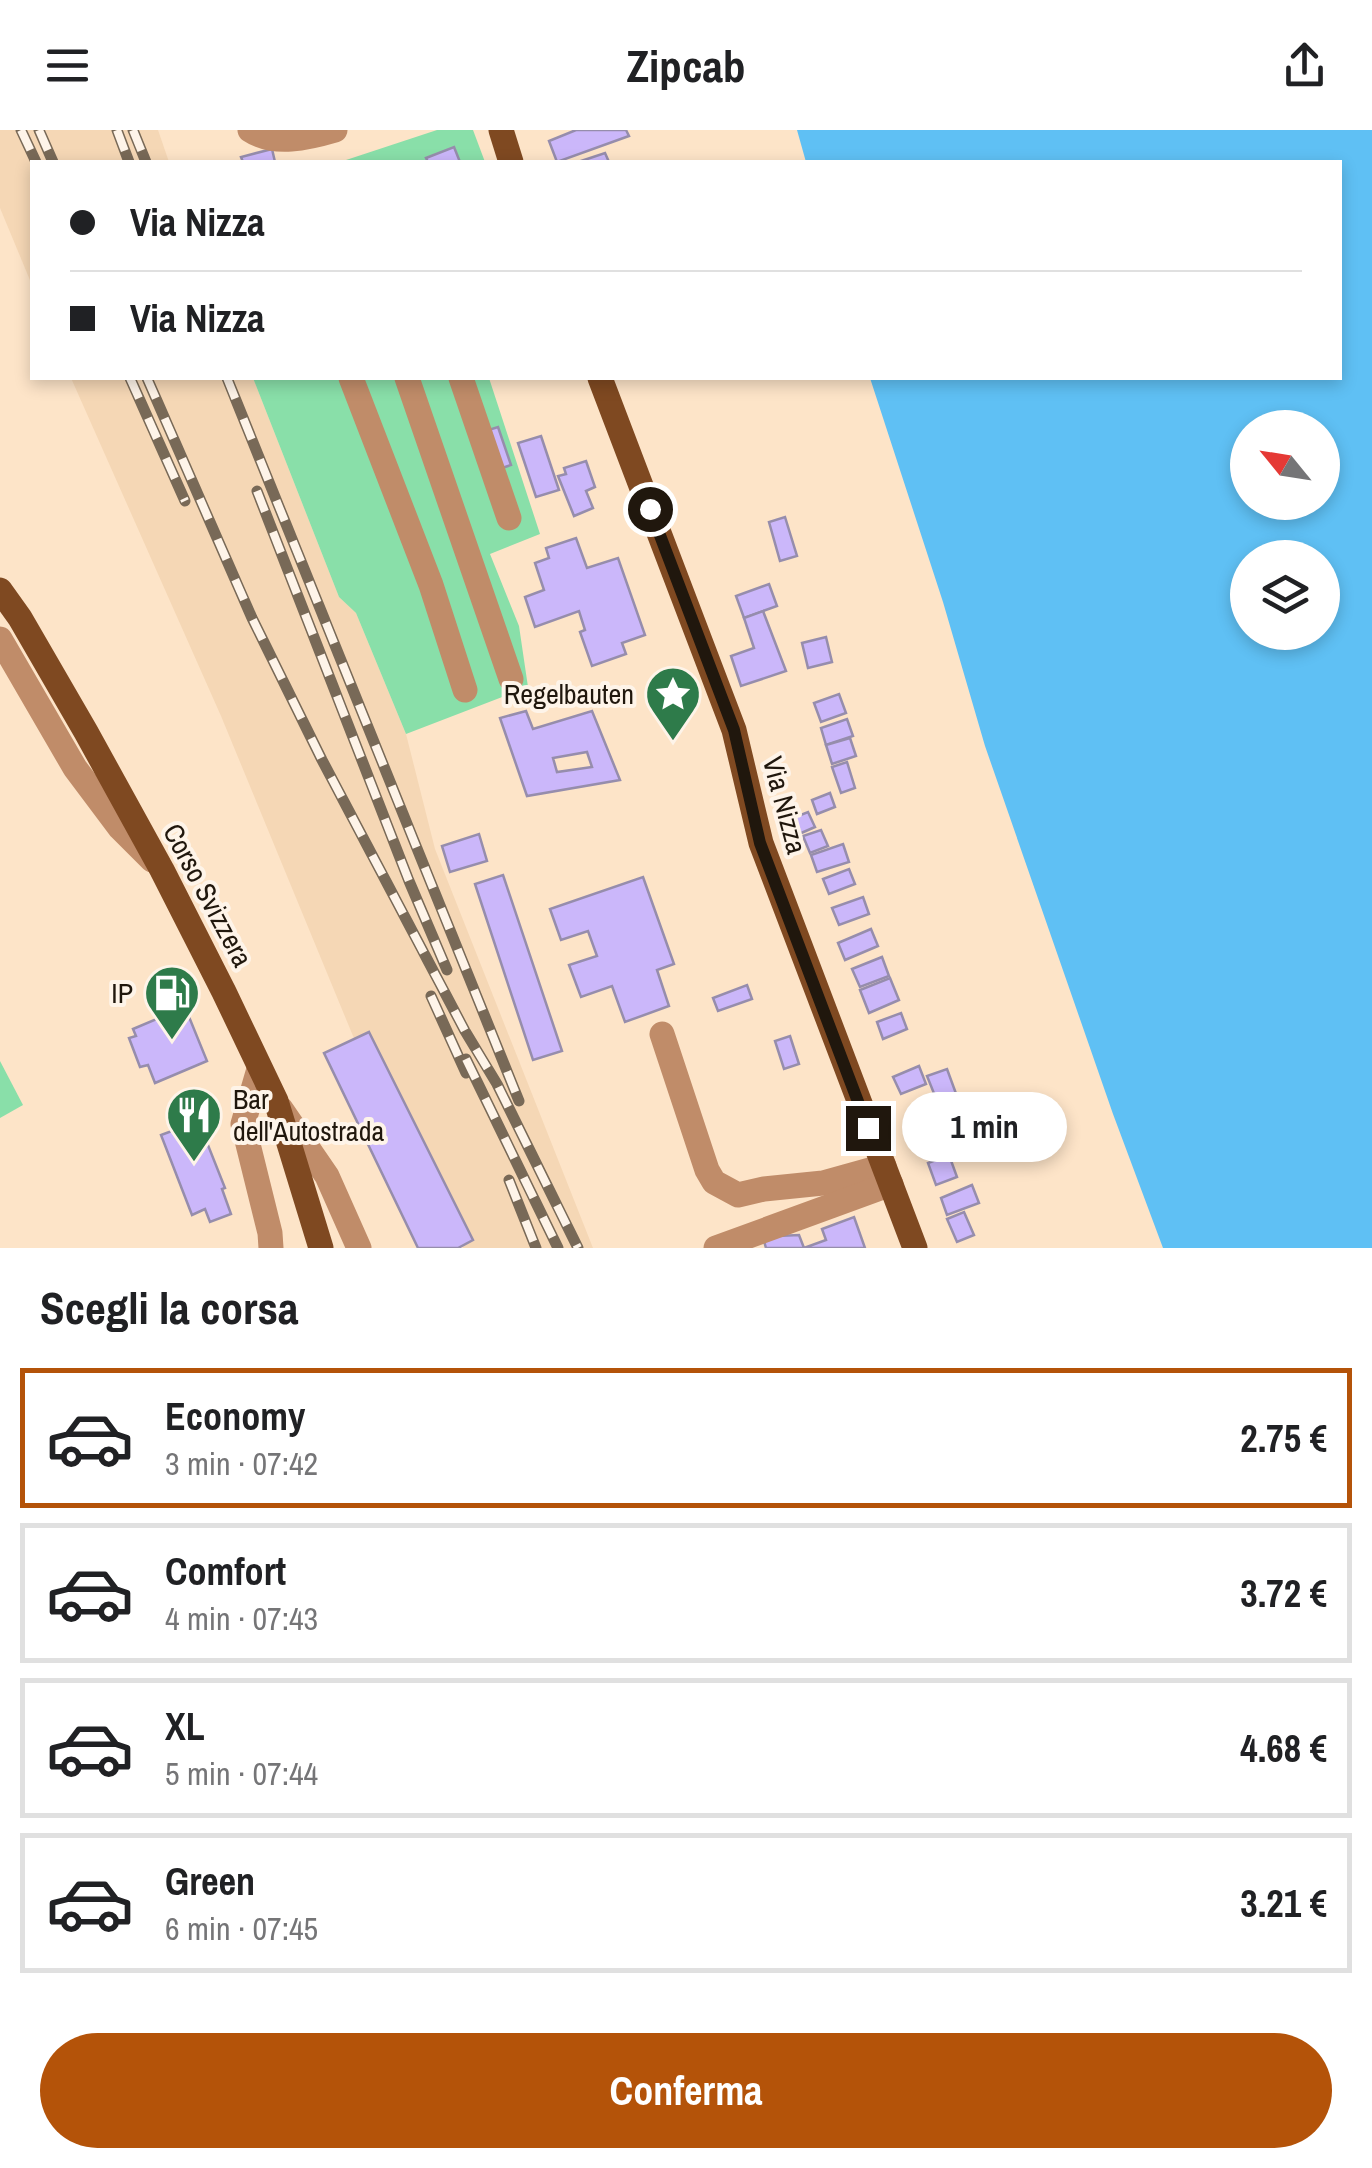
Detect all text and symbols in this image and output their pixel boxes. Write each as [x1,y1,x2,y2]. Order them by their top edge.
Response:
text: Zipcab [627,35,745,96]
icon: menu [40,38,95,93]
icon: share [1277,38,1332,93]
text: Via Nizza [130,197,265,248]
text: Via Nizza [130,293,265,344]
north arrow [1230,410,1340,520]
map controls [1230,410,1340,650]
route start [628,487,673,532]
button: layers [1230,540,1340,650]
place icon: Regelbauten [643,664,703,743]
place label: Regelbauten [504,675,634,713]
street label: Via Nizza [754,752,816,858]
street label: Corso Svizzera [154,817,262,973]
fuel station icon: IP [142,963,202,1042]
place label: IP [111,974,133,1012]
place label: Bar dell'Autostrada [233,1080,384,1150]
restaurant icon: Bar dell'Autostrada [164,1085,224,1164]
callout: 1 min [903,1093,1068,1163]
text: 1 min [950,1105,1019,1148]
route end [846,1106,891,1151]
text: Scegli la corsa [40,1277,298,1338]
text: Economy [165,1391,305,1442]
icon: car [45,1393,135,1483]
text: 2.75 € [1240,1413,1327,1464]
text: 3 min · 07:42 [165,1442,318,1485]
text: Comfort [165,1546,286,1597]
icon: car [45,1548,135,1638]
text: 3.72 € [1240,1568,1327,1619]
text: 4 min · 07:43 [165,1597,318,1640]
text: XL [165,1701,205,1752]
icon: car [45,1703,135,1793]
text: 4.68 € [1240,1723,1327,1774]
text: 5 min · 07:44 [165,1752,318,1795]
text: Green [165,1856,255,1907]
icon: car [45,1858,135,1948]
text: 3.21 € [1240,1878,1327,1929]
text: 6 min · 07:45 [165,1907,318,1950]
button: Conferma [40,2033,1332,2148]

